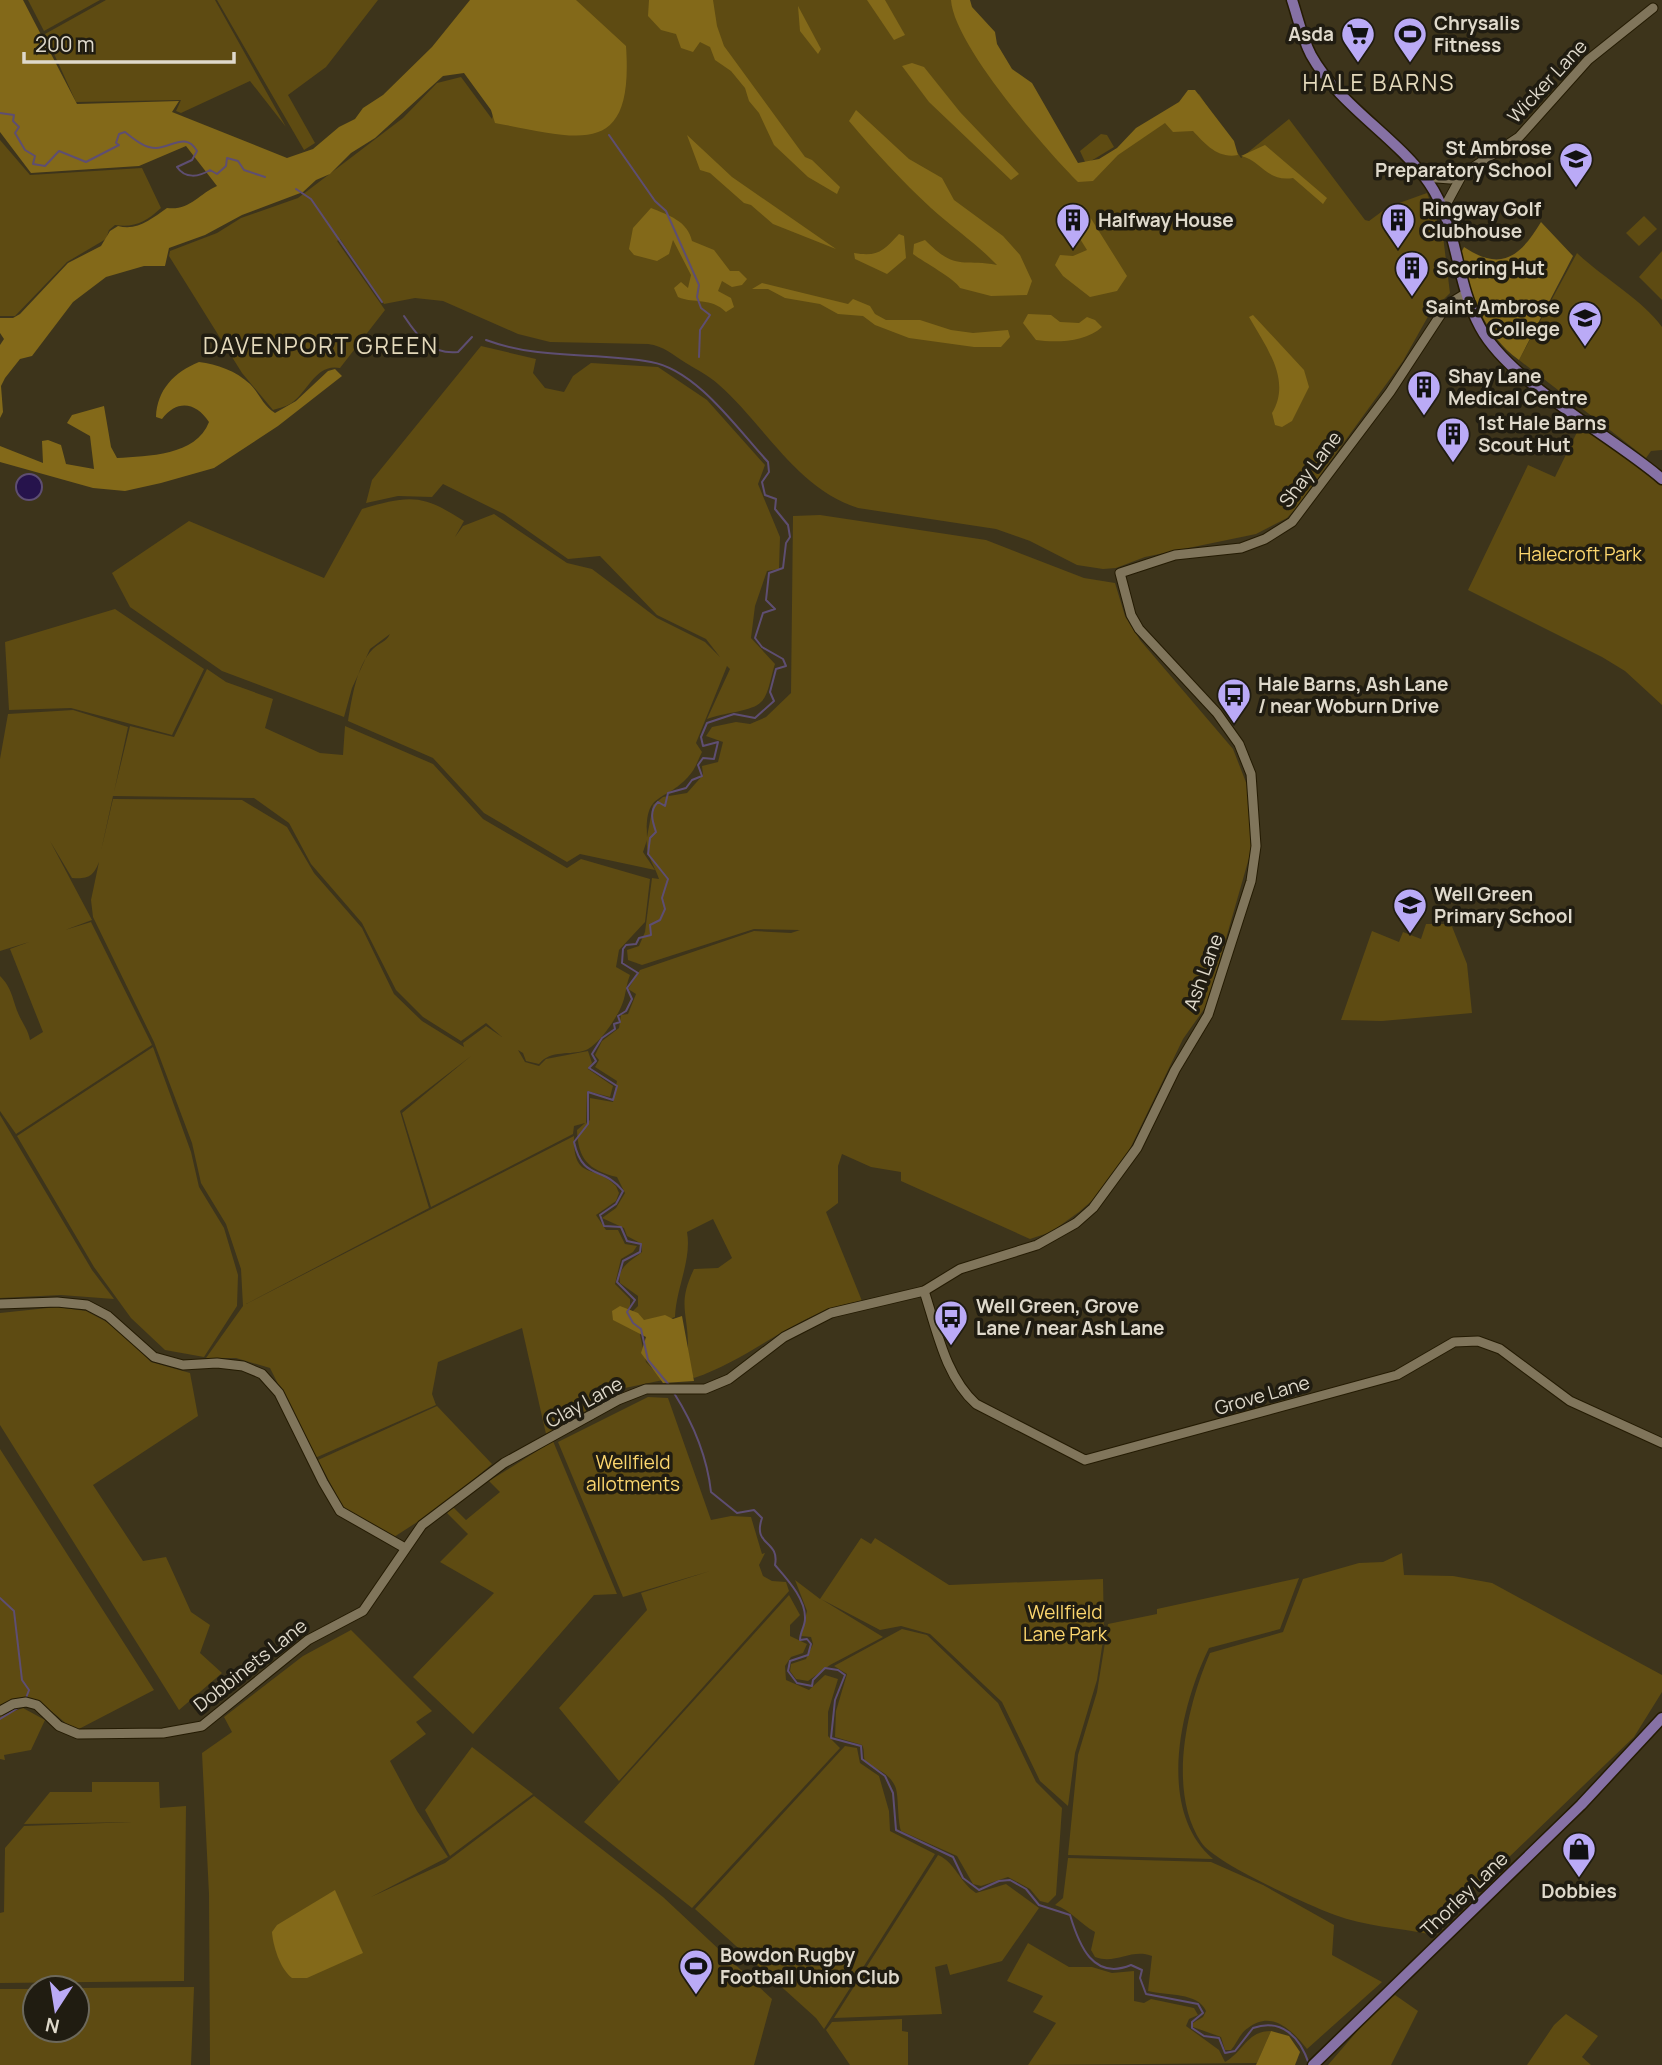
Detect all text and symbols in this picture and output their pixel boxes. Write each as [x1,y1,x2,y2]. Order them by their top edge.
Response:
place label: Chrysalis Fitness [1434,10,1520,58]
supermarket icon: Asda [1339,15,1377,64]
sports icon: Chrysalis Fitness [1391,15,1429,64]
scale bar [24,21,234,65]
place label: Asda [1288,21,1334,47]
text: 200 m [35,30,95,58]
street label: Wicker Lane [1501,33,1593,129]
district label: HALE BARNS [1303,66,1455,98]
place label: St Ambrose Preparatory School [1375,135,1552,183]
school or university icon: St Ambrose Preparatory School [1557,140,1595,189]
place label: Ringway Golf Clubhouse [1422,196,1541,244]
building icon: Halfway House [1054,201,1092,250]
building icon: Ringway Golf Clubhouse [1379,201,1417,250]
place label: Halfway House [1098,207,1234,233]
building icon: Scoring Hut [1393,249,1431,298]
place label: Scoring Hut [1436,255,1545,281]
place label: Saint Ambrose College [1425,294,1560,342]
school or university icon: Saint Ambrose College [1566,299,1604,348]
district label: DAVENPORT GREEN [203,329,439,361]
place label: Shay Lane Medical Centre [1448,363,1588,411]
building icon: Shay Lane Medical Centre [1405,368,1443,417]
place label: 1st Hale Barns Scout Hut [1478,410,1607,458]
building icon: 1st Hale Barns Scout Hut [1434,415,1472,464]
street label: Shay Lane [1273,425,1347,513]
park label: Halecroft Park [1518,541,1642,567]
place label: Hale Barns, Ash Lane / near Woburn Drive [1258,671,1448,719]
bus stop icon: Hale Barns, Ash Lane / near Woburn Drive [1215,676,1253,725]
place label: Well Green Primary School [1434,881,1573,929]
school or university icon: Well Green Primary School [1391,886,1429,935]
street label: Ash Lane [1177,930,1229,1014]
place label: Well Green, Grove Lane / near Ash Lane [976,1293,1164,1341]
bus stop icon: Well Green, Grove Lane / near Ash Lane [932,1298,970,1347]
street label: Grove Lane [1211,1369,1313,1421]
street label: Clay Lane [541,1370,627,1434]
park label: Wellfield allotments [586,1449,680,1497]
park label: Wellfield Lane Park [1023,1599,1108,1647]
street label: Dobbinets Lane [188,1613,312,1717]
shop icon: Dobbies [1560,1830,1598,1879]
street label: Thorley Lane [1415,1846,1513,1942]
place label: Dobbies [1541,1878,1617,1904]
place label: Bowdon Rugby Football Union Club [720,1942,900,1990]
sports icon: Bowdon Rugby Football Union Club [677,1947,715,1996]
north arrow [21,1974,91,2044]
text: N [43,2011,62,2040]

